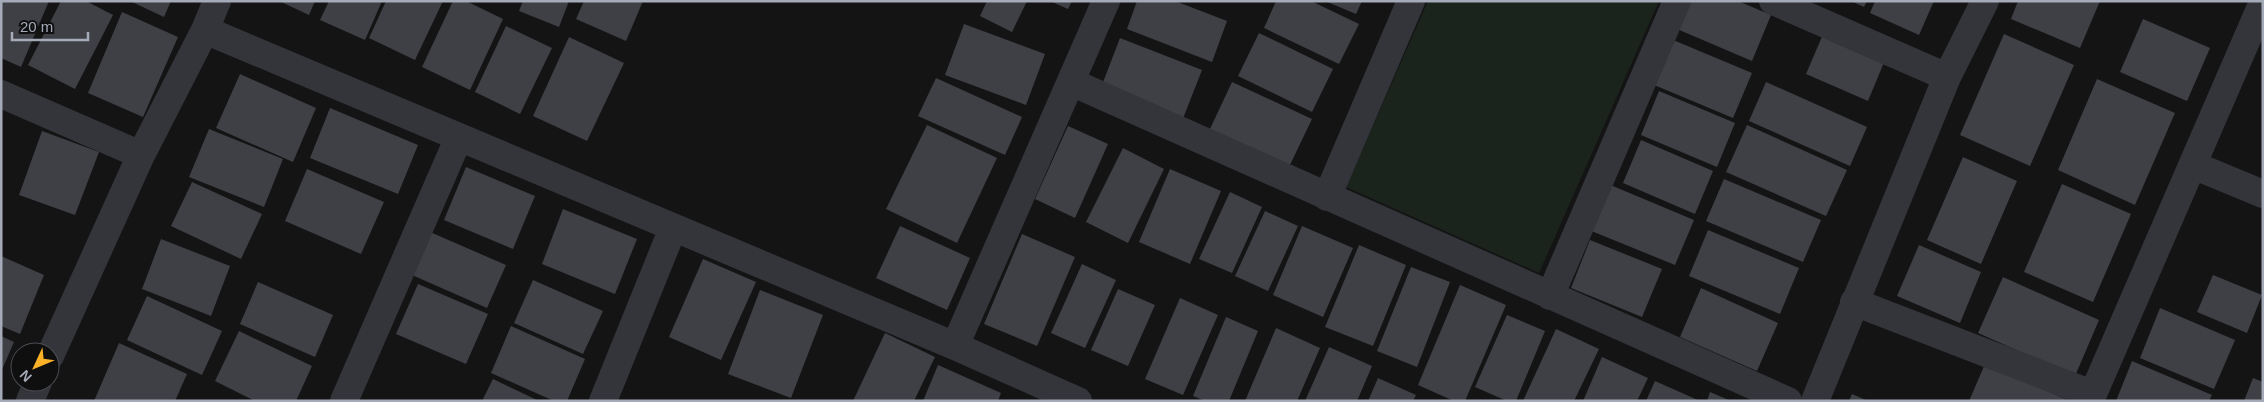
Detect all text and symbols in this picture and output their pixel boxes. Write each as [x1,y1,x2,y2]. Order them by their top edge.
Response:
scale bar [12,10,89,42]
text: 20 m [20,18,53,35]
north arrow [10,342,60,392]
text: N [16,367,35,385]

